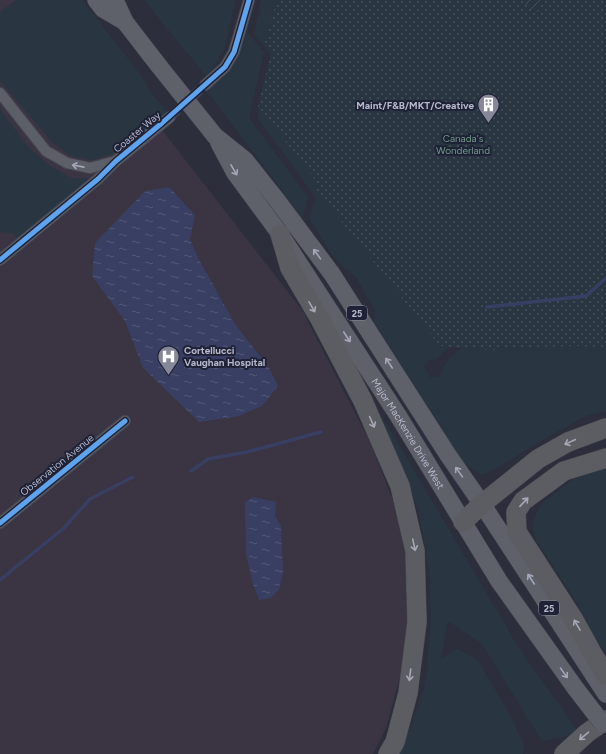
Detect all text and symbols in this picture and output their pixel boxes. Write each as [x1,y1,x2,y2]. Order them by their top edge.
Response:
building icon: Maint/F&B/MKT/Creative [476,92,502,125]
place label: Maint/F&B/MKT/Creative [356,99,474,112]
street label: Coaster Way [111,108,164,155]
park label: Canada's Wonderland [436,132,490,157]
one-way arrow [72,161,85,169]
one-way arrow [230,164,238,176]
one-way arrow [313,249,322,260]
one-way arrow [309,301,317,313]
road number: 25 [347,306,367,320]
one-way arrow [343,331,351,342]
hospital icon: Cortellucci Vaughan Hospital [155,343,181,376]
place label: Cortellucci Vaughan Hospital [184,344,265,369]
one-way arrow [384,357,392,369]
street label: Major MacKenzie Drive West [369,376,448,491]
one-way arrow [369,416,377,428]
street label: Observation Avenue [18,431,97,499]
one-way arrow [564,439,576,446]
one-way arrow [455,467,463,478]
one-way arrow [519,497,529,507]
one-way arrow [410,538,418,551]
one-way arrow [526,574,535,585]
road number: 25 [539,601,559,615]
one-way arrow [572,619,580,631]
one-way arrow [560,667,568,678]
one-way arrow [406,668,414,681]
one-way arrow [579,732,589,741]

